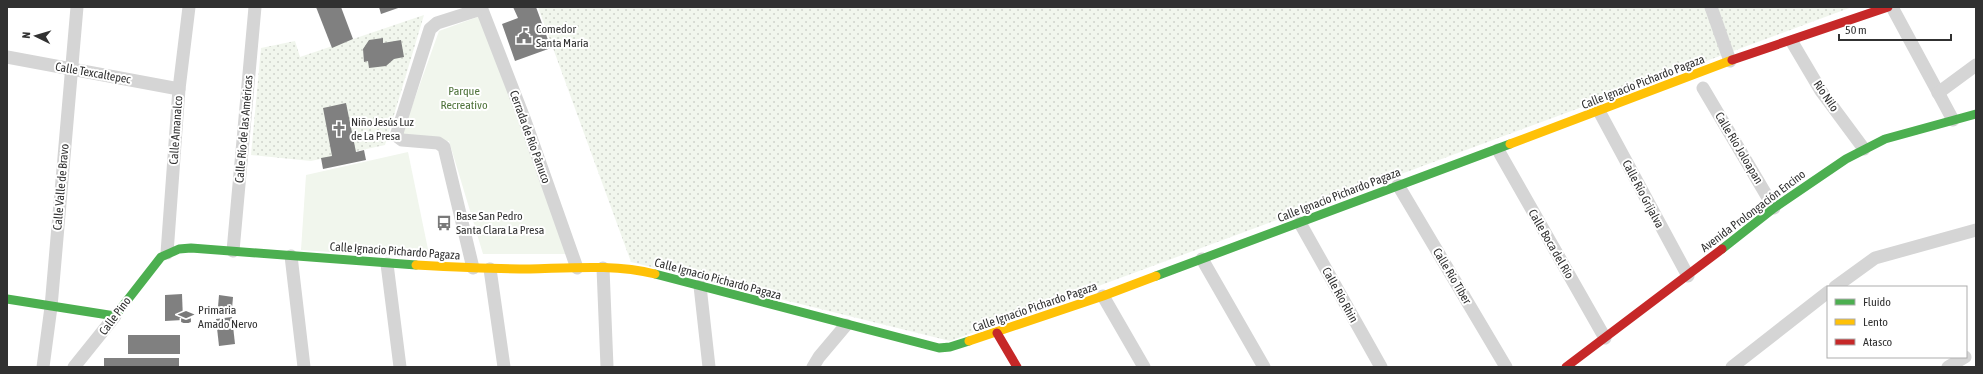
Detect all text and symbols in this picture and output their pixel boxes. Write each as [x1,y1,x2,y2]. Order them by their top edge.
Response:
north arrow [16,16,56,56]
scale bar [1839,16,1951,42]
place label: Comedor Santa María [536,22,589,50]
text: 50 m [1845,23,1867,37]
public building icon: Comedor Santa María [515,27,533,45]
text: N [20,31,32,39]
street label: Calle Ignacio Pichardo Pagaza [1579,52,1707,112]
street label: Calle Texcaltepec [54,59,132,87]
street label: Calle Río de las Américas [232,74,256,184]
street label: Río Nilo [1811,78,1842,115]
park label: Parque Recreativo [440,84,488,112]
street label: Cerrada de Río Pánuco [507,89,553,186]
street label: Calle Amanalco [167,95,185,165]
street label: Calle Río Joloapan [1712,110,1766,186]
place label: Niño Jesús Luz de La Presa [351,115,415,143]
church icon: Niño Jesús Luz de La Presa [330,120,348,138]
street label: Calle Valle de Bravo [50,143,72,231]
street label: Calle Río Grijalva [1619,158,1667,230]
street label: Calle Ignacio Pichardo Pagaza [1275,165,1403,225]
street label: Avenida Prolongación Encino [1698,167,1808,255]
street label: Calle Boca del Río [1526,207,1577,281]
place label: Base San Pedro Santa Clara La Presa [456,209,544,237]
bus stop icon: Base San Pedro Santa Clara La Presa [435,214,453,232]
street label: Calle Ignacio Pichardo Pagaza [329,239,461,263]
street label: Calle Río Tiber [1430,245,1474,307]
street label: Calle Ignacio Pichardo Pagaza [653,255,783,303]
street label: Calle Río Rhin [1319,265,1361,325]
street label: Calle Ignacio Pichardo Pagaza [971,279,1099,335]
legend [1827,286,1967,358]
street label: Calle Pino [96,294,134,338]
text: Fluido [1863,295,1891,309]
place label: Primaria Amado Nervo [198,303,258,331]
school or university icon: Primaria Amado Nervo [177,308,195,326]
text: Lento [1863,315,1888,329]
text: Atasco [1863,335,1893,349]

